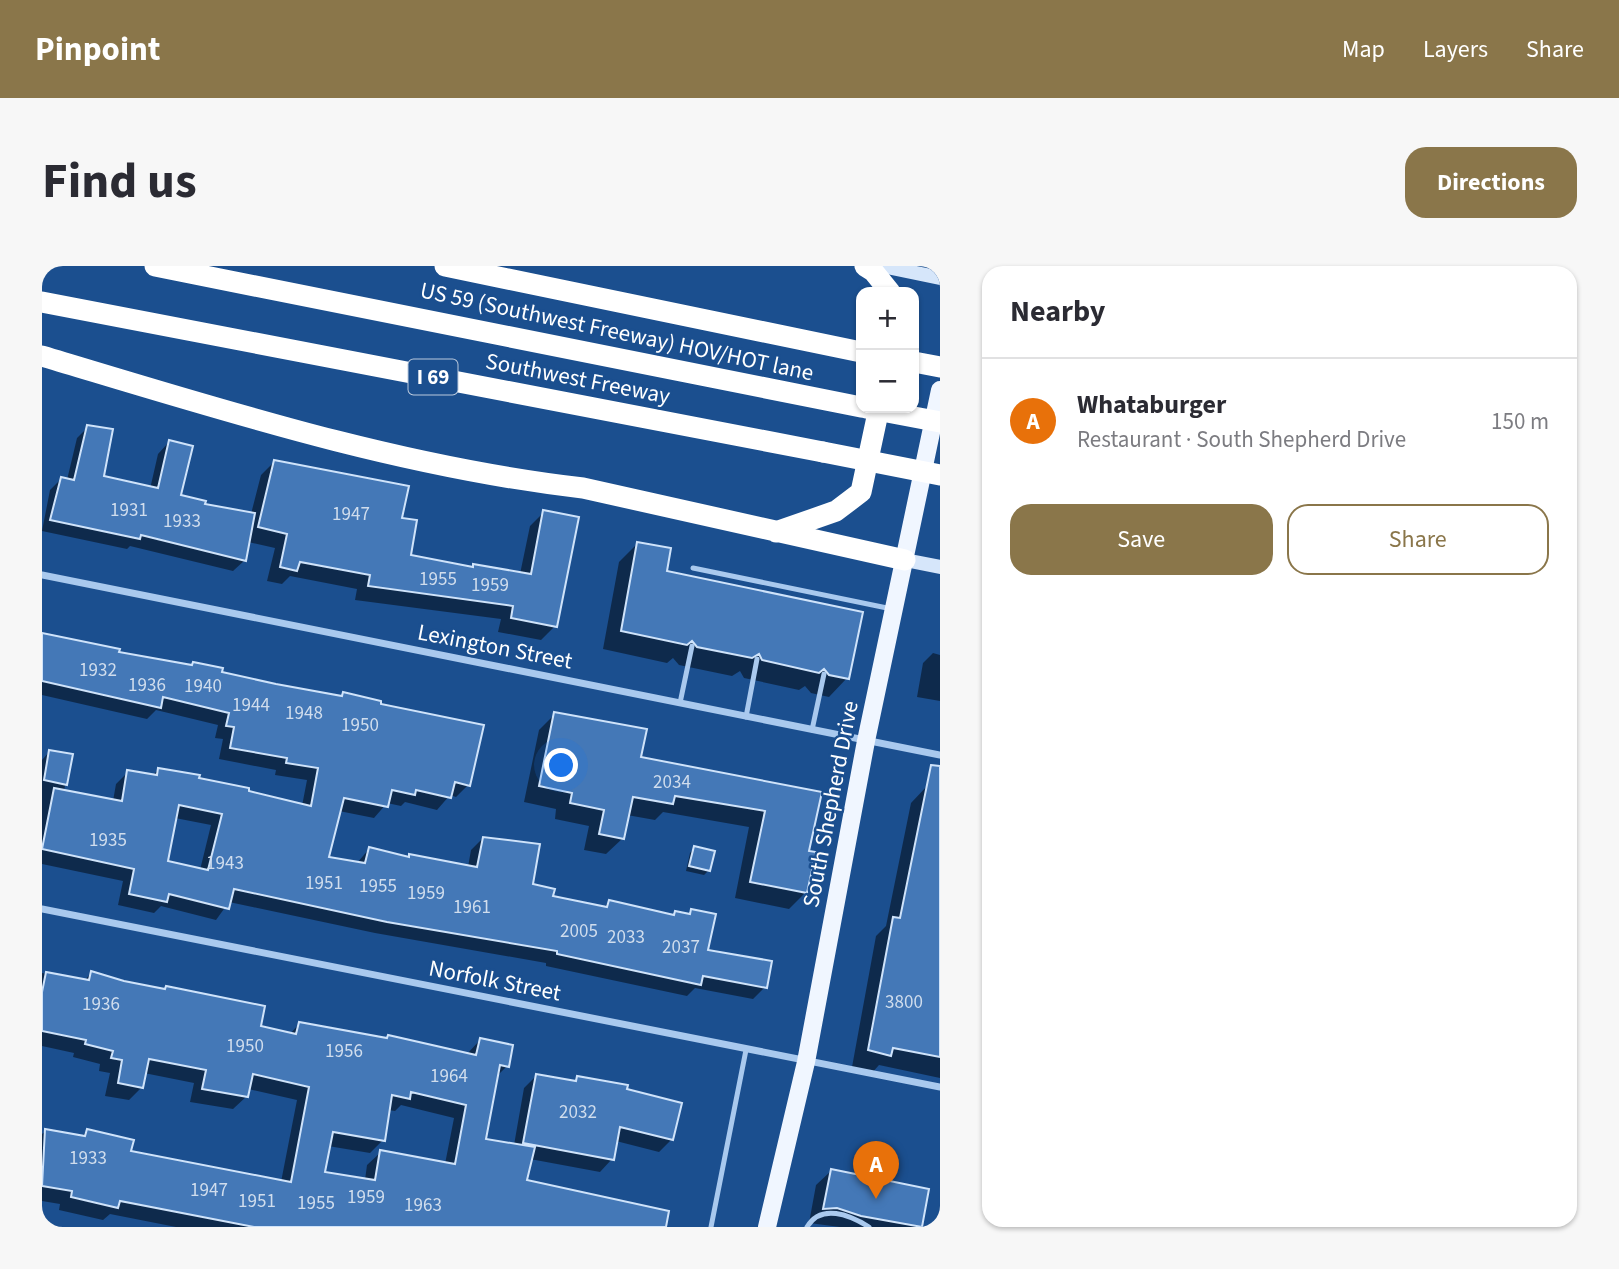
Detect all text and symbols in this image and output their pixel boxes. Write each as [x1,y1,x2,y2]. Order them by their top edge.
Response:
text: Pinpoint [35,26,161,73]
text: Map [1342,32,1385,67]
text: Layers [1423,32,1488,67]
text: Share [1526,32,1584,67]
text: Find us [42,147,197,217]
button: Directions [1405,147,1577,218]
street label: US 59 (Southwest Freeway) HOV/HOT lane [418,276,816,386]
map controls [856,287,919,413]
button: + [856,287,919,350]
text: Nearby [1010,290,1105,333]
street label: Southwest Freeway [483,347,673,409]
button: − [856,350,919,413]
road number: I 69 [408,360,458,394]
text: Whataburger [1077,386,1226,423]
text: A [1026,405,1040,438]
text: 150 m [1491,405,1549,438]
text: Restaurant · South Shepherd Drive [1077,423,1406,456]
house number: 1931 [110,497,148,524]
house number: 1947 [332,501,370,528]
button: Save [1010,504,1273,575]
button: Share [1287,504,1549,575]
house number: 1933 [163,508,201,535]
house number: 1955 [419,566,457,593]
house number: 1959 [471,572,509,599]
street label: Lexington Street [415,615,575,678]
house number: 1932 [79,657,117,684]
house number: 1936 [128,672,166,699]
house number: 1940 [184,673,222,700]
house number: 1944 [232,692,270,719]
street label: South Shepherd Drive [794,698,867,910]
house number: 1948 [285,700,323,727]
house number: 1950 [341,712,379,739]
your location [544,748,578,782]
house number: 2034 [653,769,691,796]
house number: 1935 [89,827,127,854]
house number: 1943 [206,850,244,877]
house number: 1951 [305,870,343,897]
house number: 1955 [359,873,397,900]
house number: 1959 [407,880,445,907]
house number: 1961 [453,894,491,921]
house number: 2005 [560,918,598,945]
house number: 2033 [607,924,645,951]
house number: 2037 [662,934,700,961]
street label: Norfolk Street [426,952,564,1009]
house number: 3800 [885,989,923,1016]
house number: 1936 [82,991,120,1018]
house number: 1950 [226,1033,264,1060]
house number: 1956 [325,1038,363,1065]
house number: 1964 [430,1063,468,1090]
house number: 2032 [559,1099,597,1126]
pin: A [853,1141,899,1199]
house number: 1933 [69,1145,107,1172]
house number: 1947 [190,1177,228,1204]
house number: 1959 [347,1184,385,1211]
house number: 1951 [238,1188,276,1215]
house number: 1955 [297,1190,335,1217]
house number: 1963 [404,1192,442,1219]

